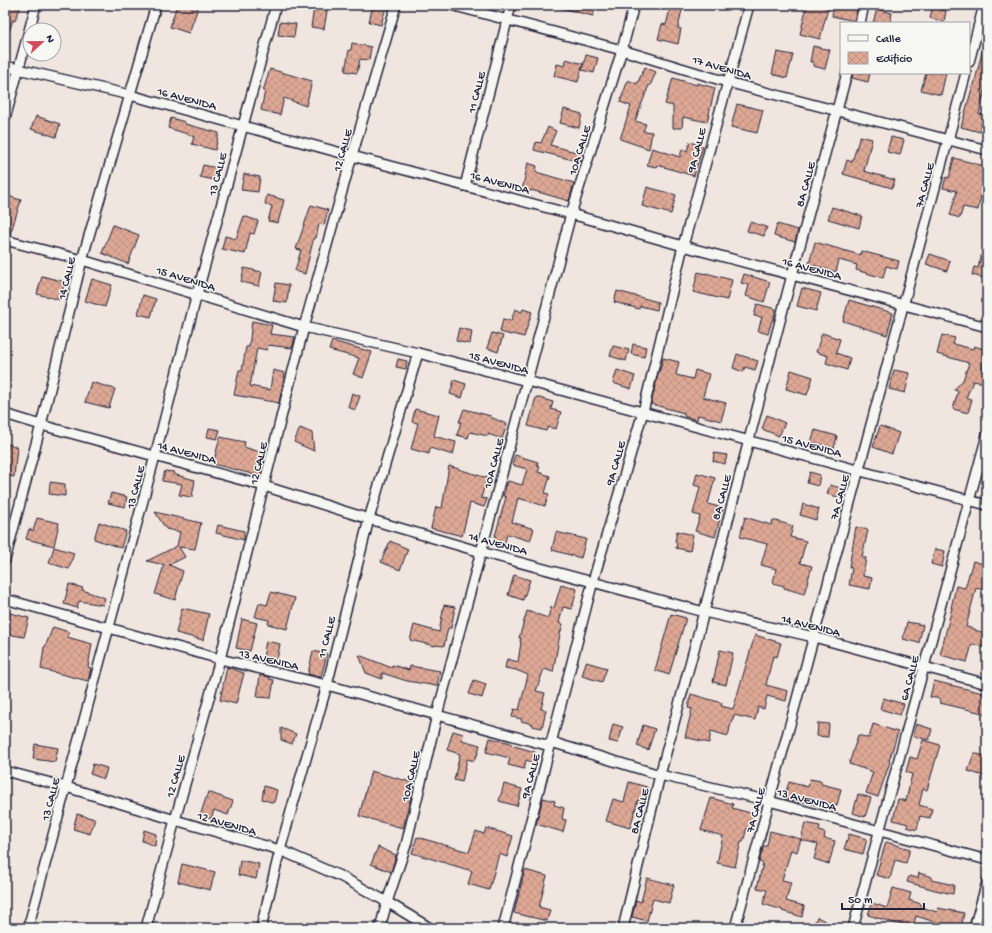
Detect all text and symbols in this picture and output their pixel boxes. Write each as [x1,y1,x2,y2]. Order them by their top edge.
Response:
north arrow [22,22,62,62]
legend [840,22,970,74]
text: N [43,33,56,45]
text: Calle [876,33,901,47]
text: Edificio [876,53,912,67]
street label: 17 AVENIDA [689,54,753,84]
street label: 11 CALLE [466,70,490,116]
street label: 16 AVENIDA [154,85,218,115]
street label: 10A CALLE [566,123,595,178]
street label: 9A CALLE [685,126,711,175]
street label: 12 CALLE [331,127,357,174]
street label: 13 CALLE [206,151,231,198]
street label: 8A CALLE [794,160,820,209]
street label: 7A CALLE [913,161,939,211]
street label: 16 AVENIDA [467,169,531,199]
street label: 14 CALLE [56,255,80,302]
street label: 16 AVENIDA [779,255,843,285]
street label: 15 AVENIDA [153,264,217,296]
street label: 15 AVENIDA [466,349,531,379]
street label: 15 AVENIDA [779,432,844,462]
street label: 10A CALLE [481,436,508,491]
street label: 14 AVENIDA [155,439,218,469]
street label: 9A CALLE [604,439,630,488]
street label: 12 CALLE [248,440,272,487]
street label: 13 CALLE [124,464,149,511]
street label: 8A CALLE [710,473,736,522]
street label: 7A CALLE [828,473,854,523]
street label: 14 AVENIDA [466,530,529,560]
street label: 14 AVENIDA [779,613,842,641]
street label: 11 CALLE [316,615,340,661]
street label: 13 AVENIDA [236,647,301,675]
street label: 6A CALLE [898,654,924,702]
street label: 10A CALLE [399,749,425,804]
street label: 9A CALLE [519,752,545,801]
street label: 12 CALLE [164,753,190,800]
street label: 13 CALLE [39,776,64,823]
street label: 7A CALLE [744,786,770,836]
street label: 13 AVENIDA [774,786,839,816]
street label: 8A CALLE [629,787,653,836]
street label: 12 AVENIDA [195,810,258,840]
scale bar [842,885,924,911]
text: 50 m [848,894,873,908]

